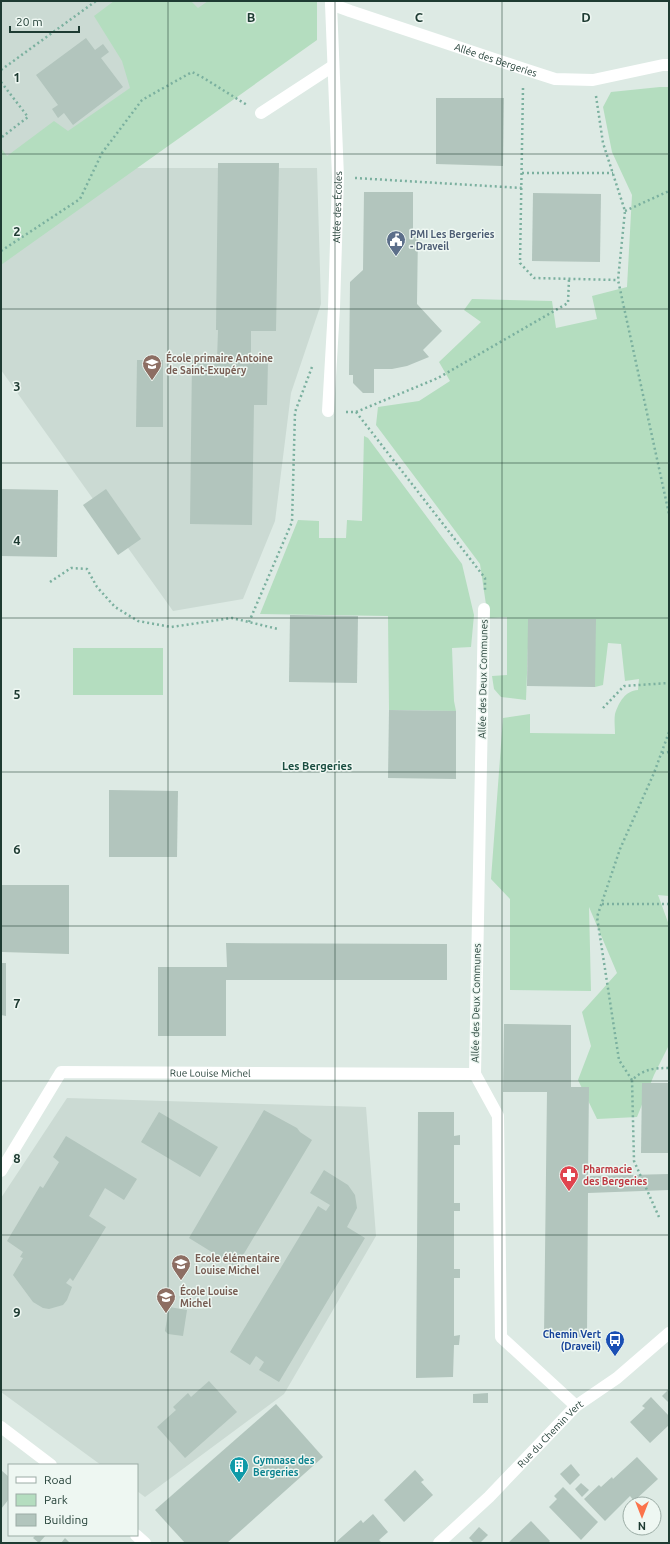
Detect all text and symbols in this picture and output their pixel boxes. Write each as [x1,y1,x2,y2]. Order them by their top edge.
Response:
scale bar [10,8,79,34]
text: B [247,10,256,24]
text: C [415,10,424,24]
text: D [581,10,591,24]
text: 20 m [16,15,43,28]
street label: Allée des Bergeries [453,41,538,78]
text: 1 [13,70,21,84]
street label: Allée des Écoles [330,171,344,243]
text: 2 [13,224,21,238]
public building icon: PMI Les Bergeries - Draveil [385,229,407,257]
place label: PMI Les Bergeries - Draveil [410,229,495,252]
place label: École primaire Antoine de Saint-Exupéry [166,351,273,376]
school or university icon: École primaire Antoine de Saint-Exupéry [141,353,163,381]
text: 3 [13,379,21,393]
text: 4 [13,533,21,547]
street label: Allée des Deux Communes [476,619,490,739]
text: 5 [13,687,21,701]
district label: Les Bergeries [282,760,352,772]
text: 6 [13,842,21,856]
street label: Allée des Deux Communes [469,943,483,1063]
text: 7 [13,996,21,1010]
street label: Rue Louise Michel [170,1067,251,1078]
text: 8 [13,1151,21,1165]
pharmacy icon: Pharmacie des Bergeries [558,1164,580,1192]
place label: Pharmacie des Bergeries [583,1164,648,1187]
school or university icon: Ecole élémentaire Louise Michel [170,1253,192,1281]
place label: Ecole élémentaire Louise Michel [195,1253,280,1276]
place label: École Louise Michel [180,1284,239,1309]
school or university icon: École Louise Michel [155,1286,177,1314]
text: 9 [13,1305,21,1319]
place label: Chemin Vert (Draveil) [543,1329,602,1353]
bus stop icon: Chemin Vert (Draveil) [604,1329,626,1357]
street label: Rue du Chemin Vert [515,1398,585,1469]
building icon: Gymnase des Bergeries [228,1455,250,1483]
place label: Gymnase des Bergeries [253,1455,315,1478]
legend [8,1464,138,1536]
text: Road [44,1473,72,1486]
text: Park [44,1493,68,1506]
north arrow [622,1496,662,1536]
text: Building [44,1513,88,1526]
text: N [638,1520,646,1532]

